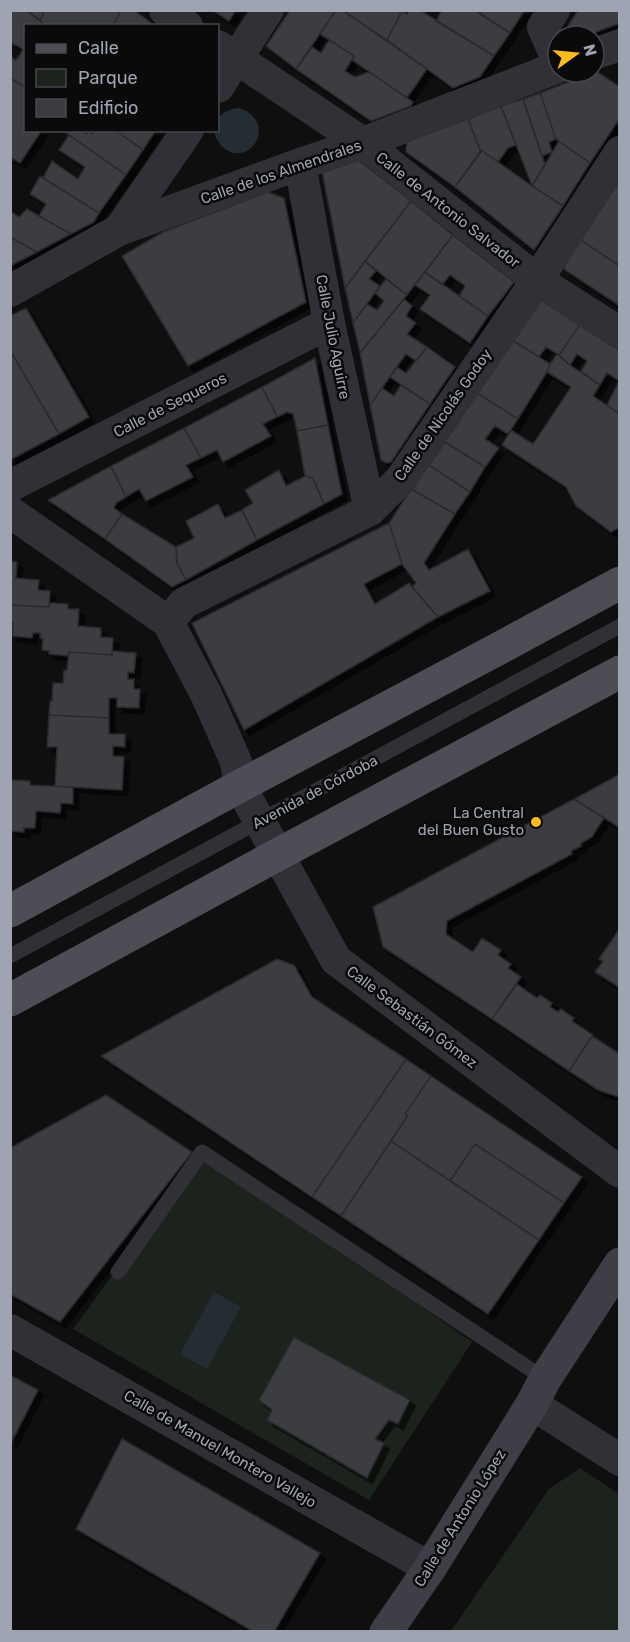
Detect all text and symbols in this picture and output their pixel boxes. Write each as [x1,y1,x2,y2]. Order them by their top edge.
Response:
legend [24,24,219,132]
north arrow [546,24,606,84]
text: Calle [78,37,119,59]
text: N [579,42,601,58]
text: Parque [78,67,138,89]
text: Edificio [78,97,138,119]
street label: Calle de los Almendrales [198,136,364,208]
street label: Calle de Antonio Salvador [373,148,524,272]
street label: Calle Julio Aguirre [312,273,354,401]
street label: Calle de Nicolás Godoy [391,345,495,485]
street label: Calle de Sequeros [110,369,230,441]
street label: Avenida de Córdoba [249,751,381,833]
place label: La Central del Buen Gusto [418,804,524,839]
marker: La Central del Buen Gusto [529,815,543,829]
street label: Calle Sebastián Gómez [343,962,481,1072]
street label: Calle de Manuel Montero Vallejo [121,1386,319,1512]
street label: Calle de Antonio López [410,1446,510,1590]

